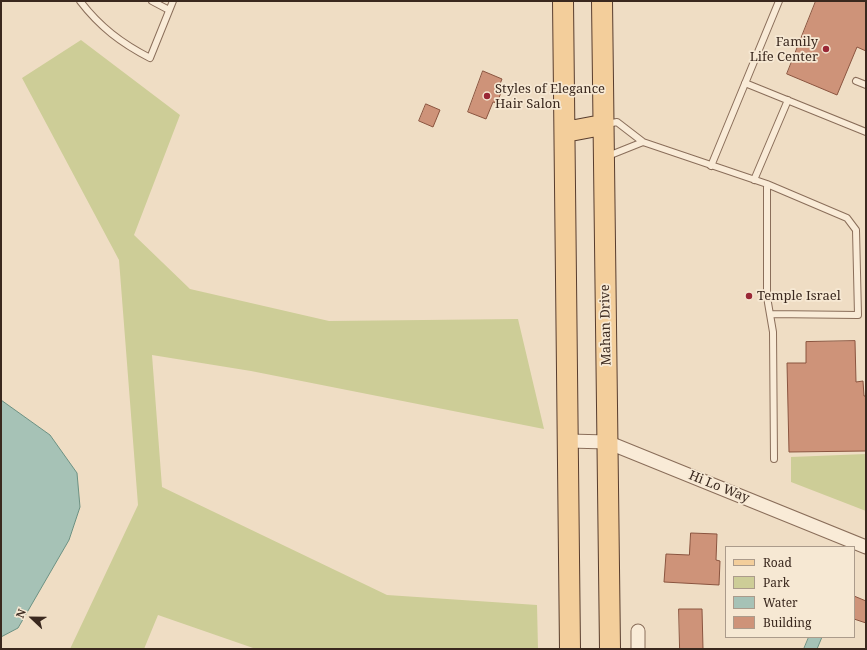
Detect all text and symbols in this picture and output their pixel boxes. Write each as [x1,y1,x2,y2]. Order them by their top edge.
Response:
place label: Family Life Center [750,34,818,65]
marker: Family Life Center [821,44,831,54]
place label: Styles of Elegance Hair Salon [495,81,605,112]
marker: Styles of Elegance Hair Salon [482,91,492,101]
street label: Mahan Drive [597,284,615,366]
place label: Temple Israel [757,288,841,304]
marker: Temple Israel [744,291,754,301]
street label: Hi Lo Way [686,468,752,506]
legend [725,546,855,638]
text: Road [763,554,792,571]
text: Park [763,574,790,591]
text: Water [763,594,798,611]
north arrow [12,598,52,638]
text: N [12,606,29,620]
text: Building [763,614,811,631]

